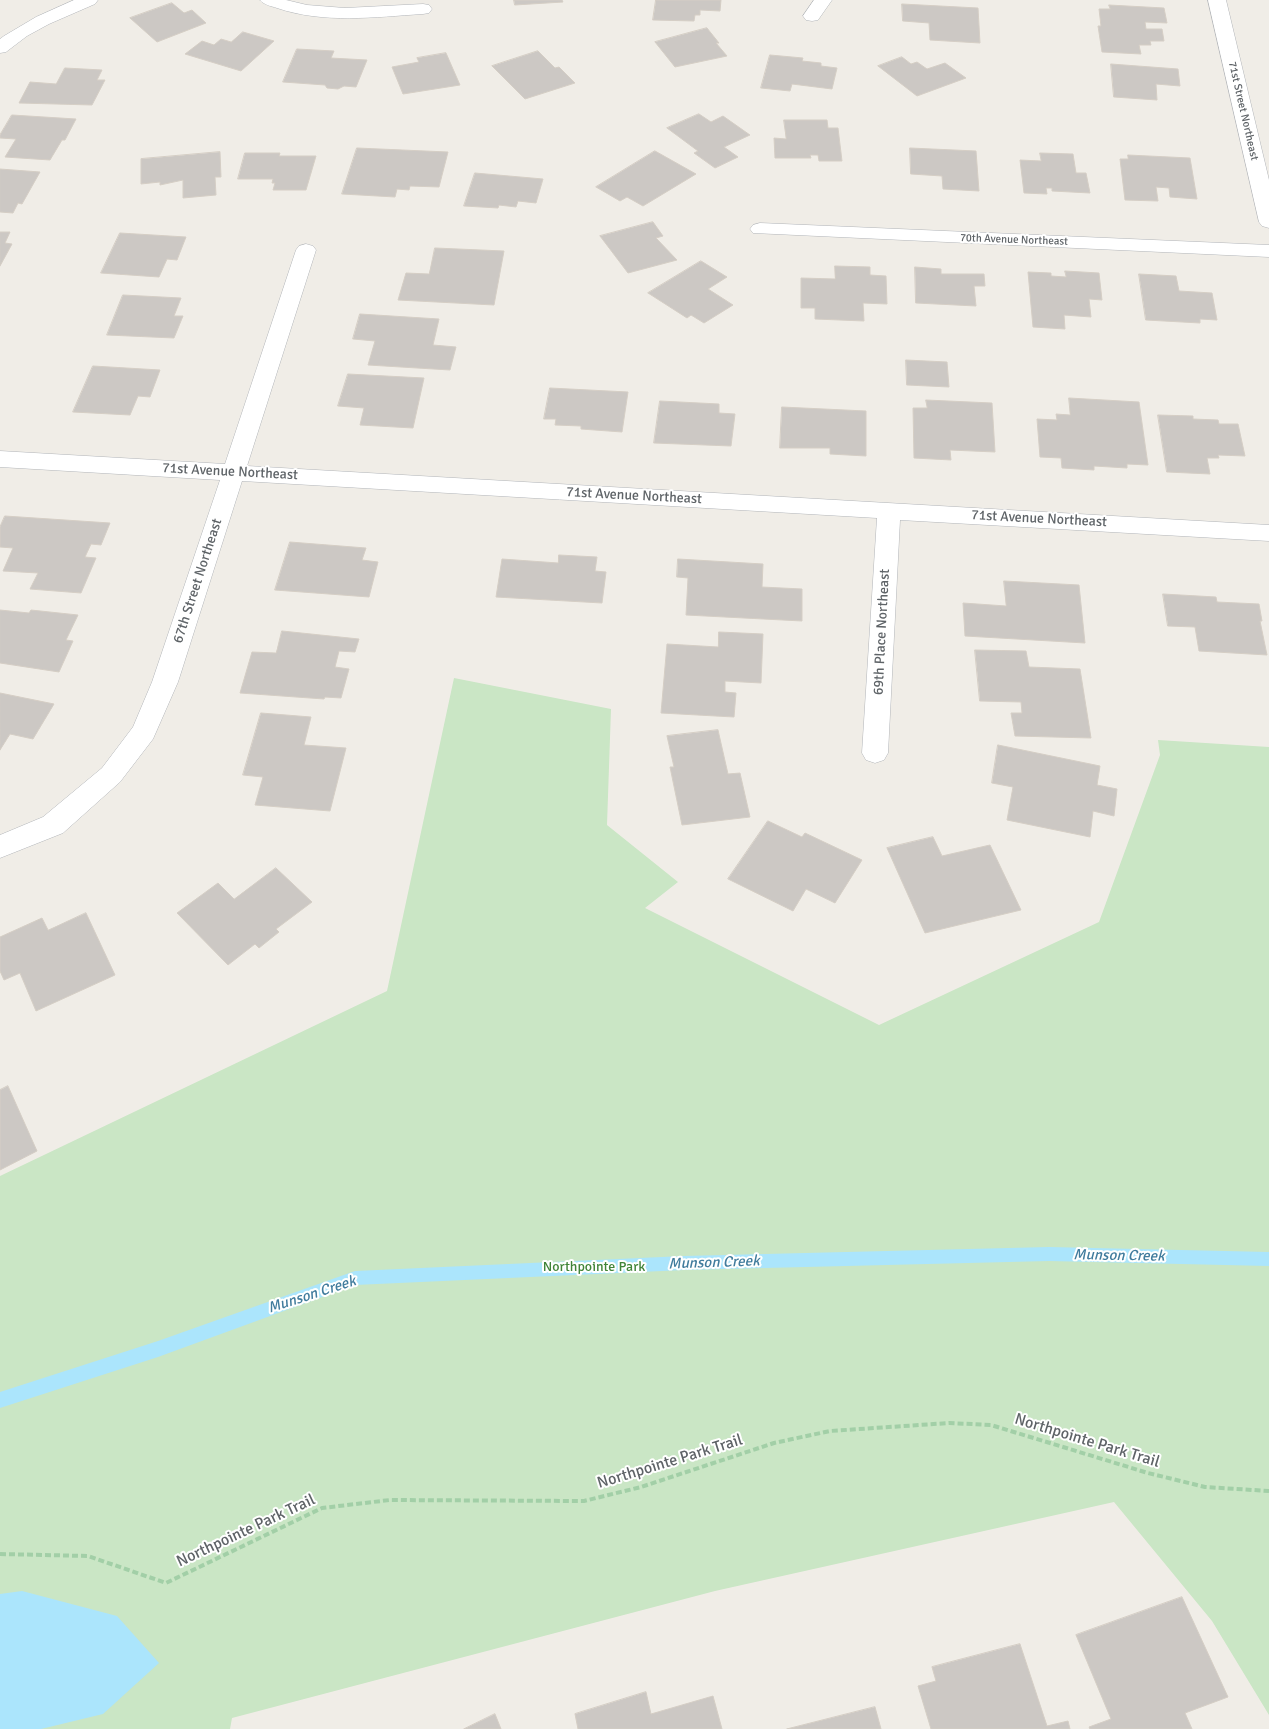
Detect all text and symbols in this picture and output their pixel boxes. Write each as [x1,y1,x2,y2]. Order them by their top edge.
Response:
street label: 71st Street Northeast [1225,60,1261,162]
street label: 70th Avenue Northeast [960,232,1068,248]
street label: 71st Avenue Northeast [162,460,298,484]
street label: 71st Avenue Northeast [566,484,702,508]
street label: 71st Avenue Northeast [971,507,1107,531]
street label: 67th Street Northeast [170,517,226,645]
street label: 69th Place Northeast [870,568,894,696]
water label: Munson Creek [1073,1246,1165,1266]
water label: Munson Creek [668,1252,760,1274]
park label: Northpointe Park [543,1259,645,1275]
water label: Munson Creek [266,1272,358,1318]
street label: Northpointe Park Trail [1012,1410,1162,1472]
street label: Northpointe Park Trail [595,1431,745,1493]
street label: Northpointe Park Trail [174,1490,318,1572]

